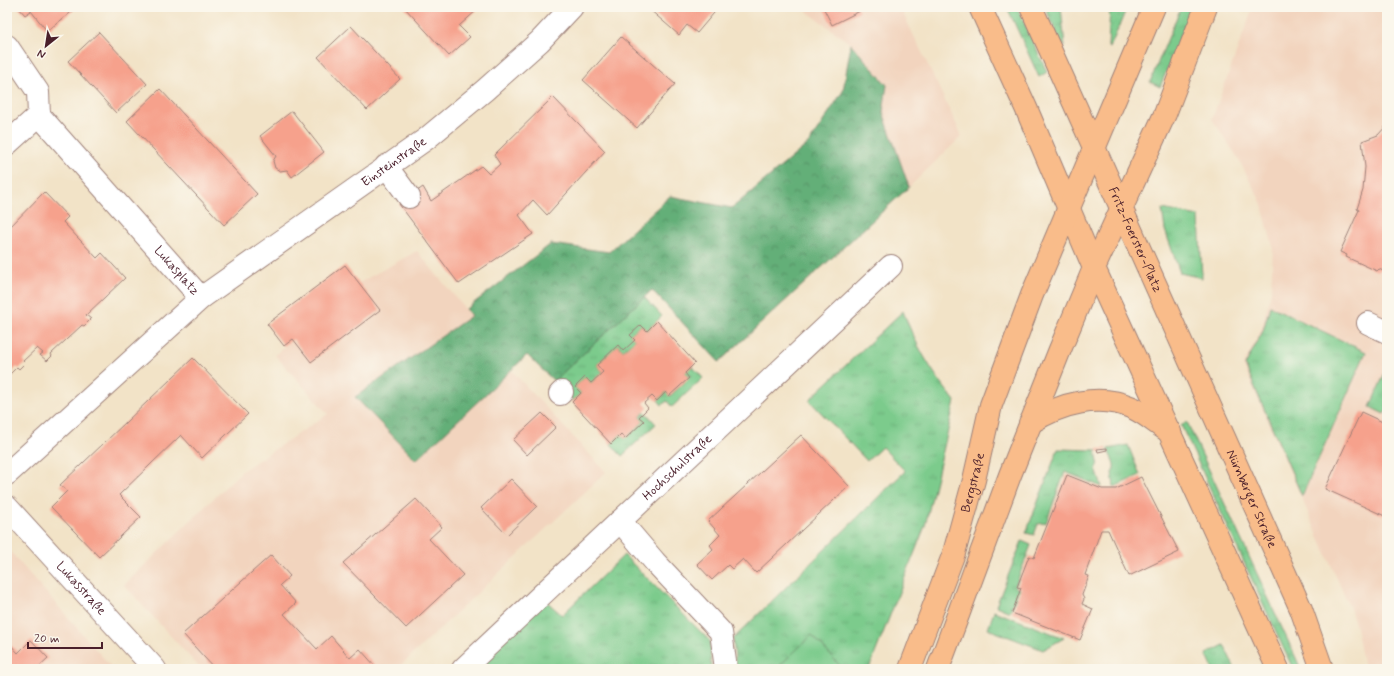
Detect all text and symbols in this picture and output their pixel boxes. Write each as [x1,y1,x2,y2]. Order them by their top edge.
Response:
north arrow [26,26,66,66]
text: N [35,46,48,62]
street label: Einsteinstraße [358,133,430,191]
street label: Fritz-Foerster-Platz [1104,184,1167,296]
street label: Lukasplatz [150,242,204,299]
street label: Hochschulstraße [639,431,715,504]
street label: Nürnberger Straße [1222,447,1281,551]
street label: Bergstraße [957,451,988,514]
street label: Lukasstraße [52,558,110,619]
scale bar [28,624,102,650]
text: 20 m [34,631,60,647]

